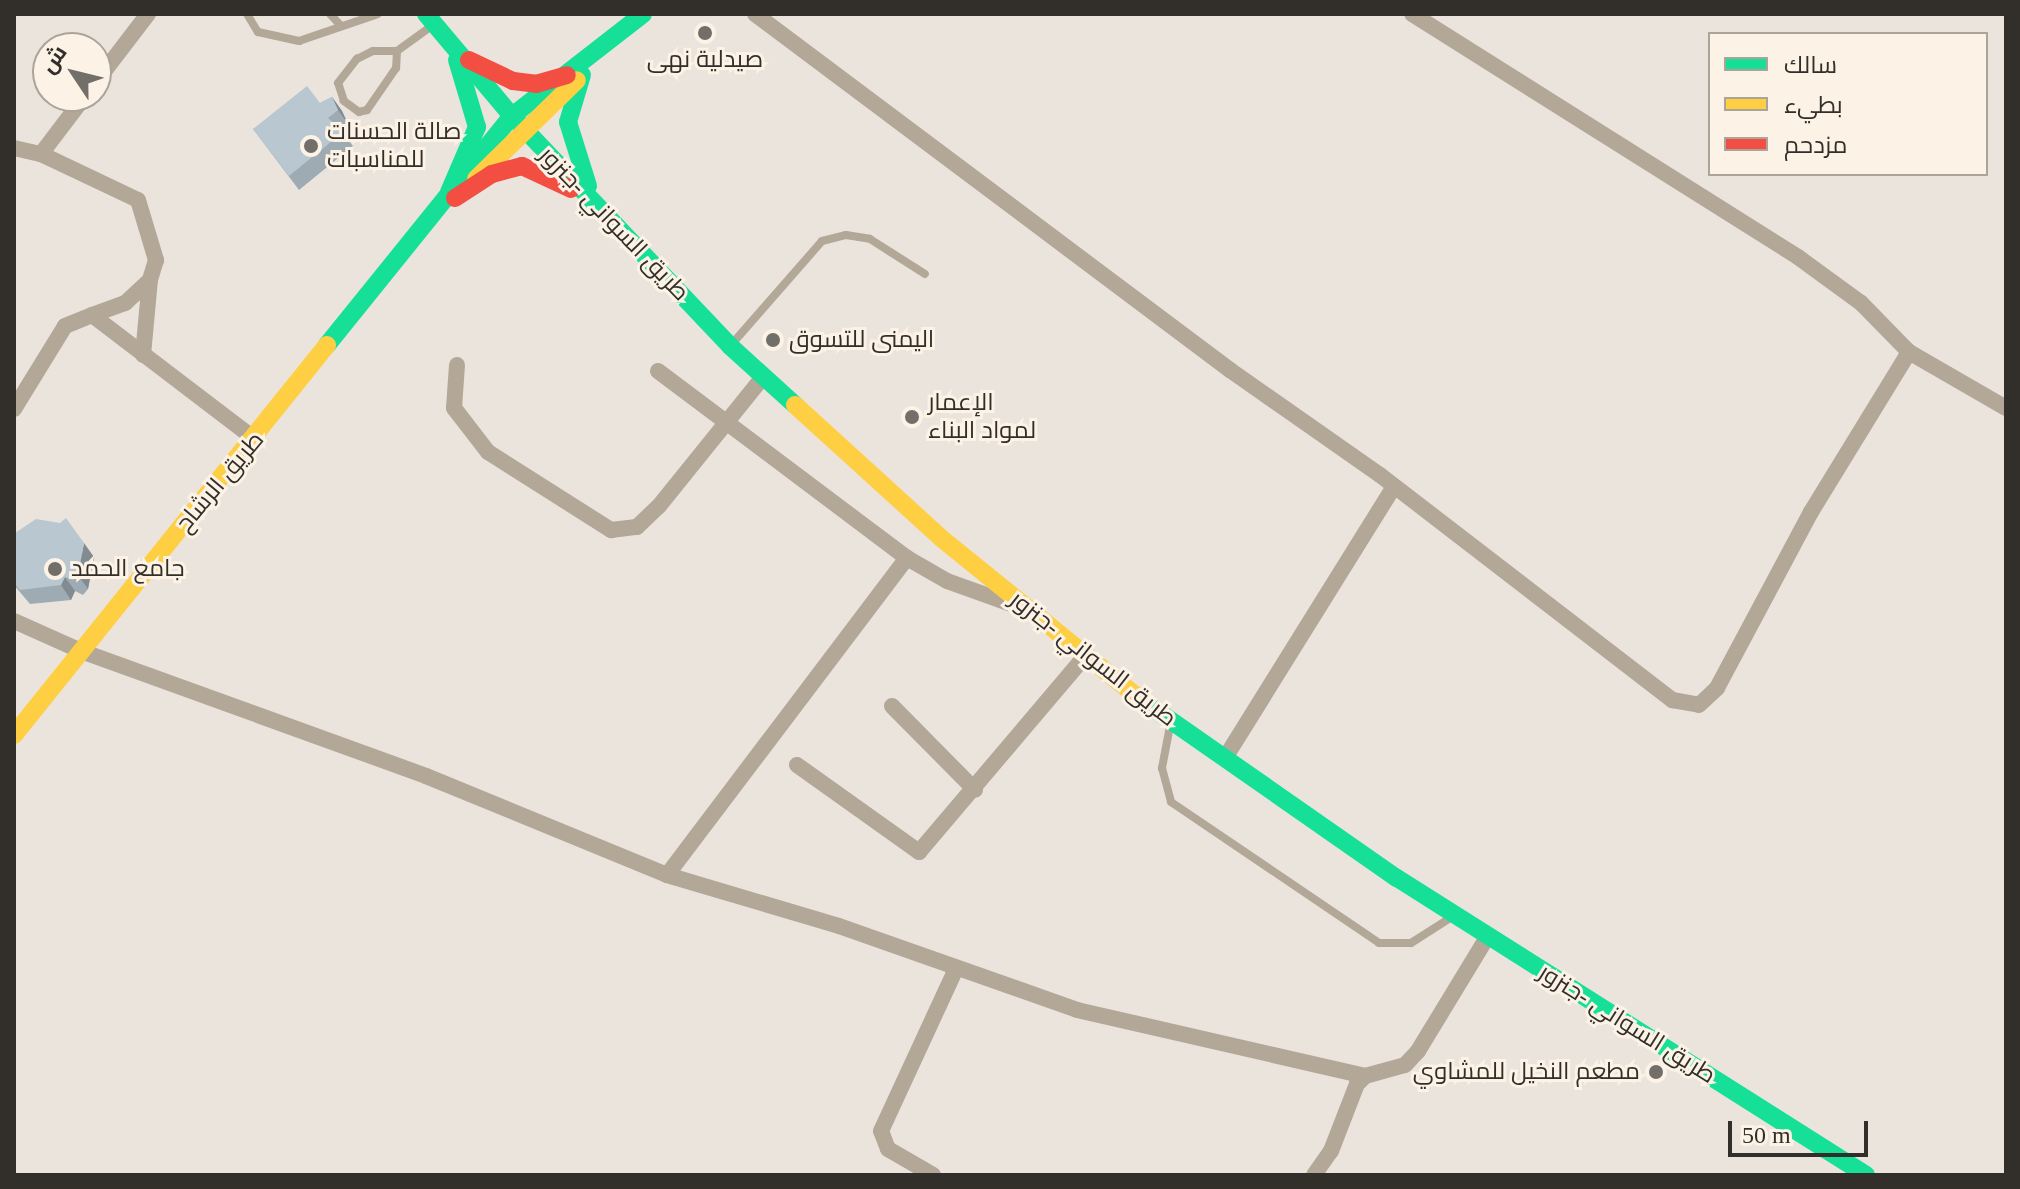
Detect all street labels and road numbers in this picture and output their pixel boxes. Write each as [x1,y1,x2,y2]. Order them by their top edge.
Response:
street label: طريق السواني -جنزور [533,141,695,307]
street label: طريق الرشاح [170,426,270,538]
street label: طريق السواني -جنزور [1004,585,1182,733]
street label: طريق السواني -جنزور [1533,958,1721,1090]

